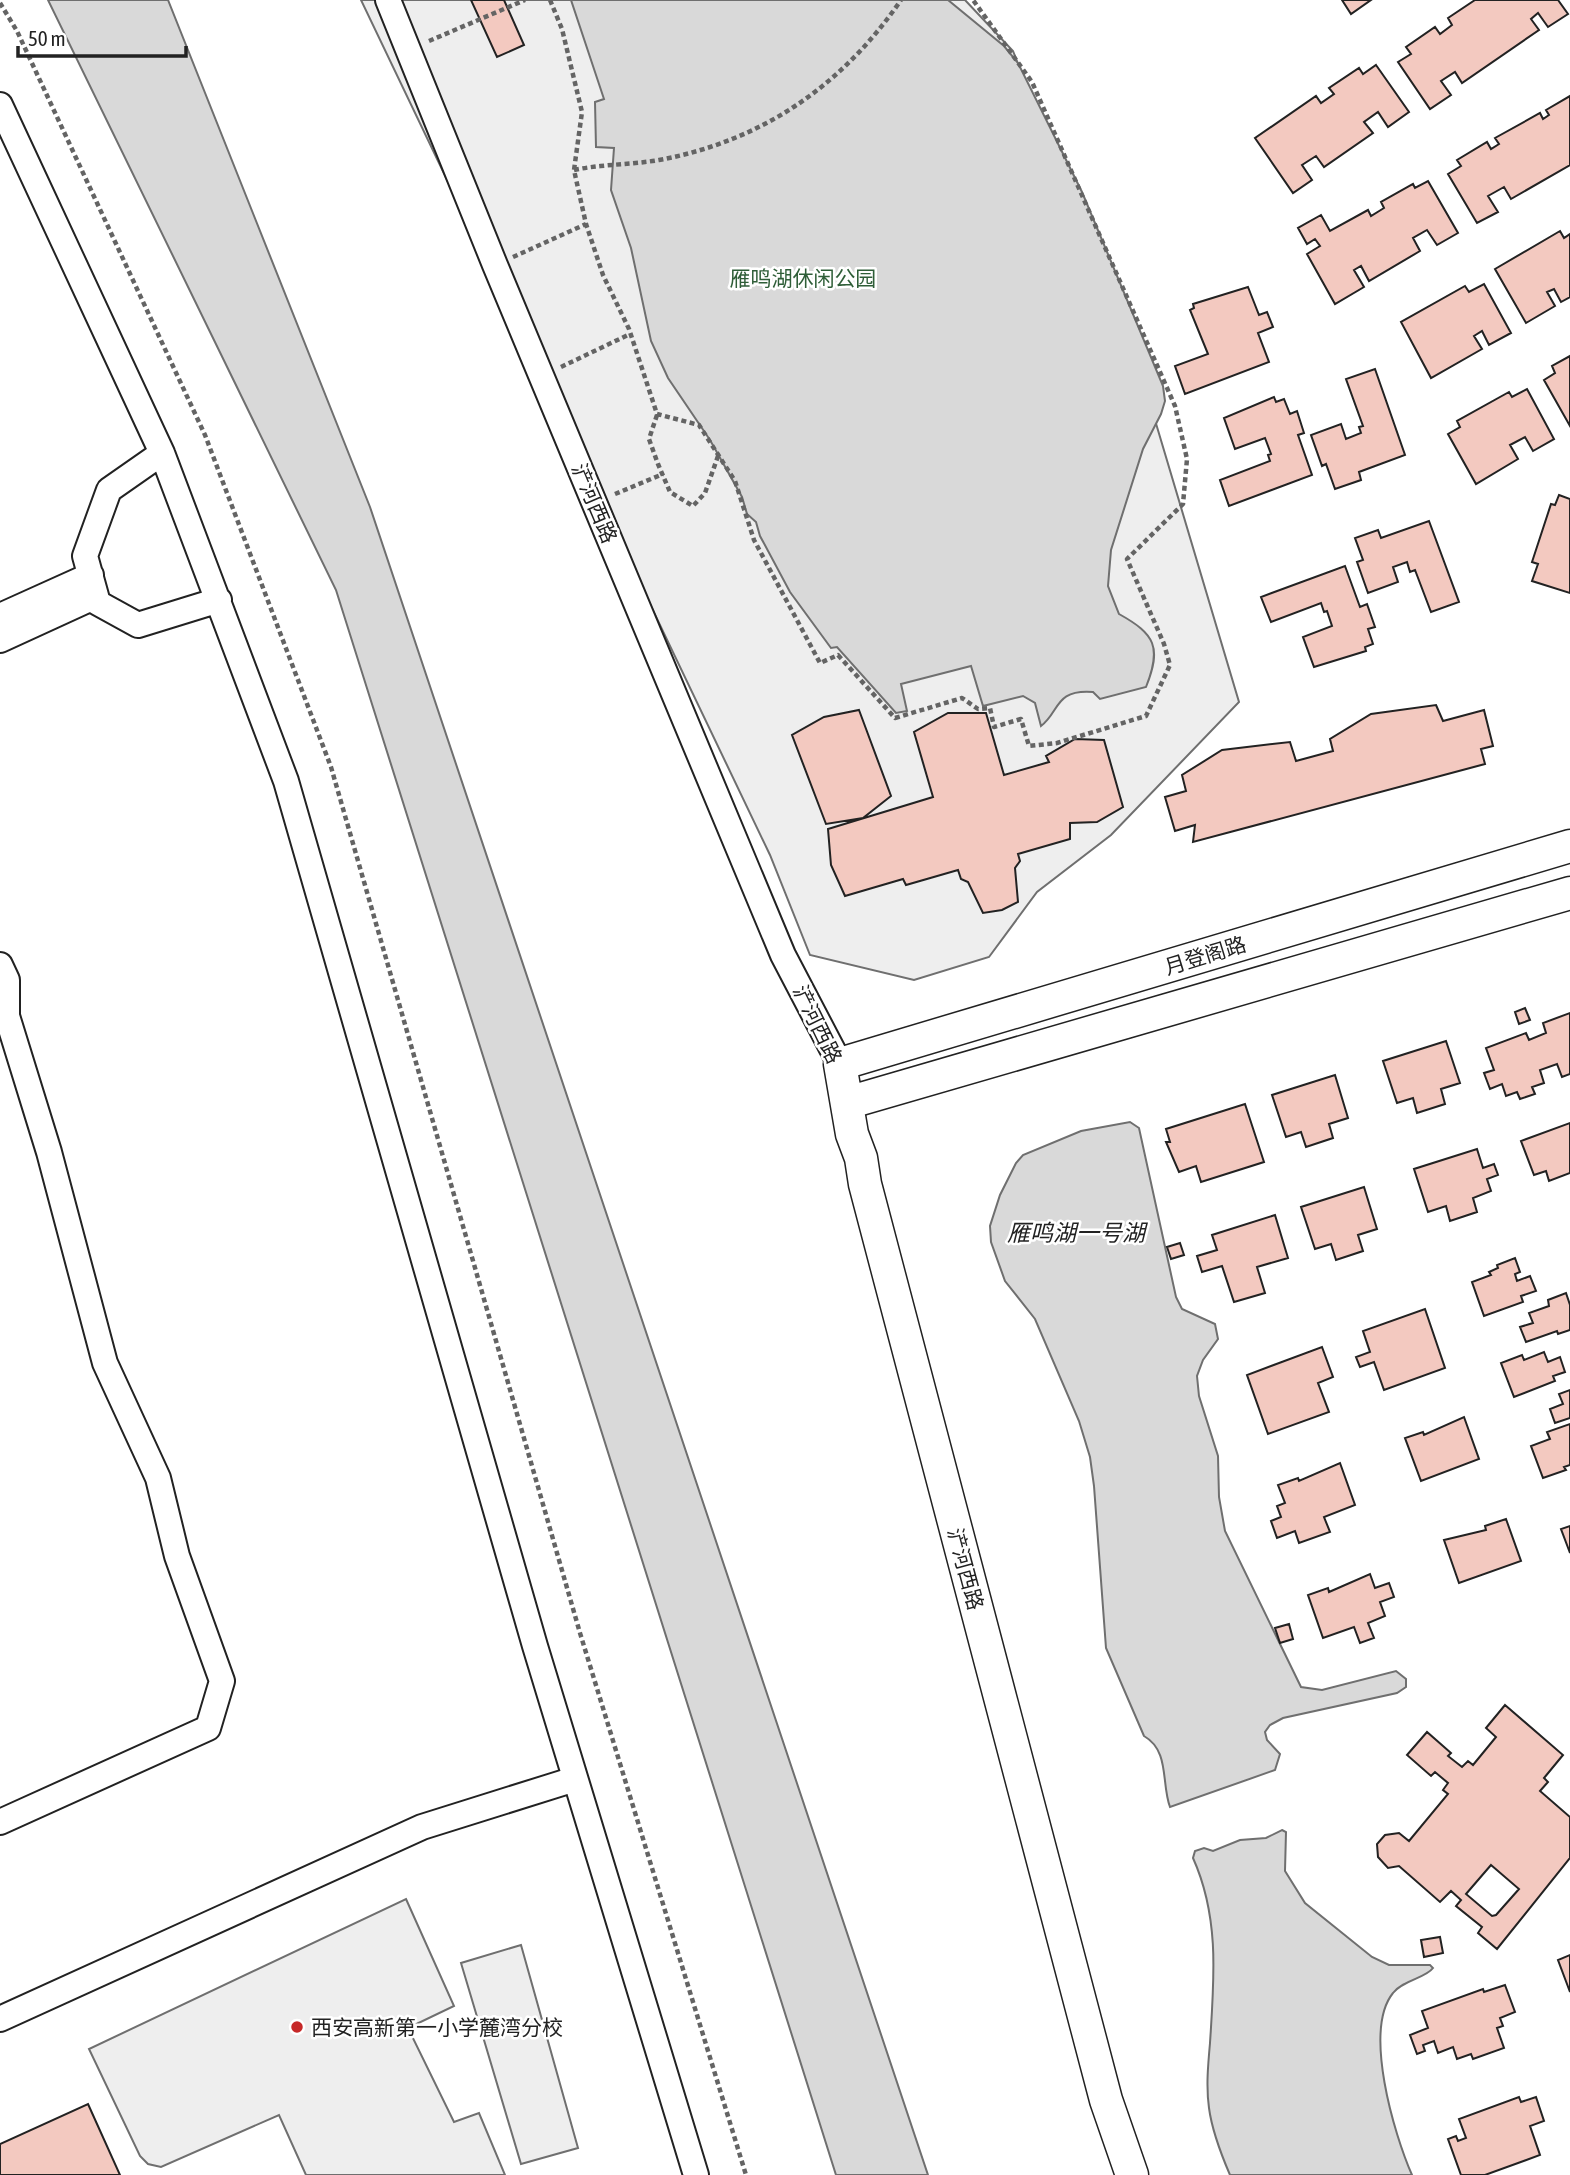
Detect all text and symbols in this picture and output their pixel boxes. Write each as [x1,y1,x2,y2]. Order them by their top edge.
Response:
scale bar [18,14,186,58]
text: 50 m [28,26,66,50]
park label: 雁鸣湖休闲公园 [730,266,877,290]
street label: 浐河西路 [568,460,622,546]
street label: 月登阁路 [1161,931,1249,979]
street label: 浐河西路 [789,981,847,1067]
water label: 雁鸣湖一号湖 [1007,1220,1148,1246]
street label: 浐河西路 [944,1525,988,1613]
place label: 西安高新第一小学麓湾分校 [311,2015,563,2039]
marker: 西安高新第一小学麓湾分校 [289,2019,305,2035]

